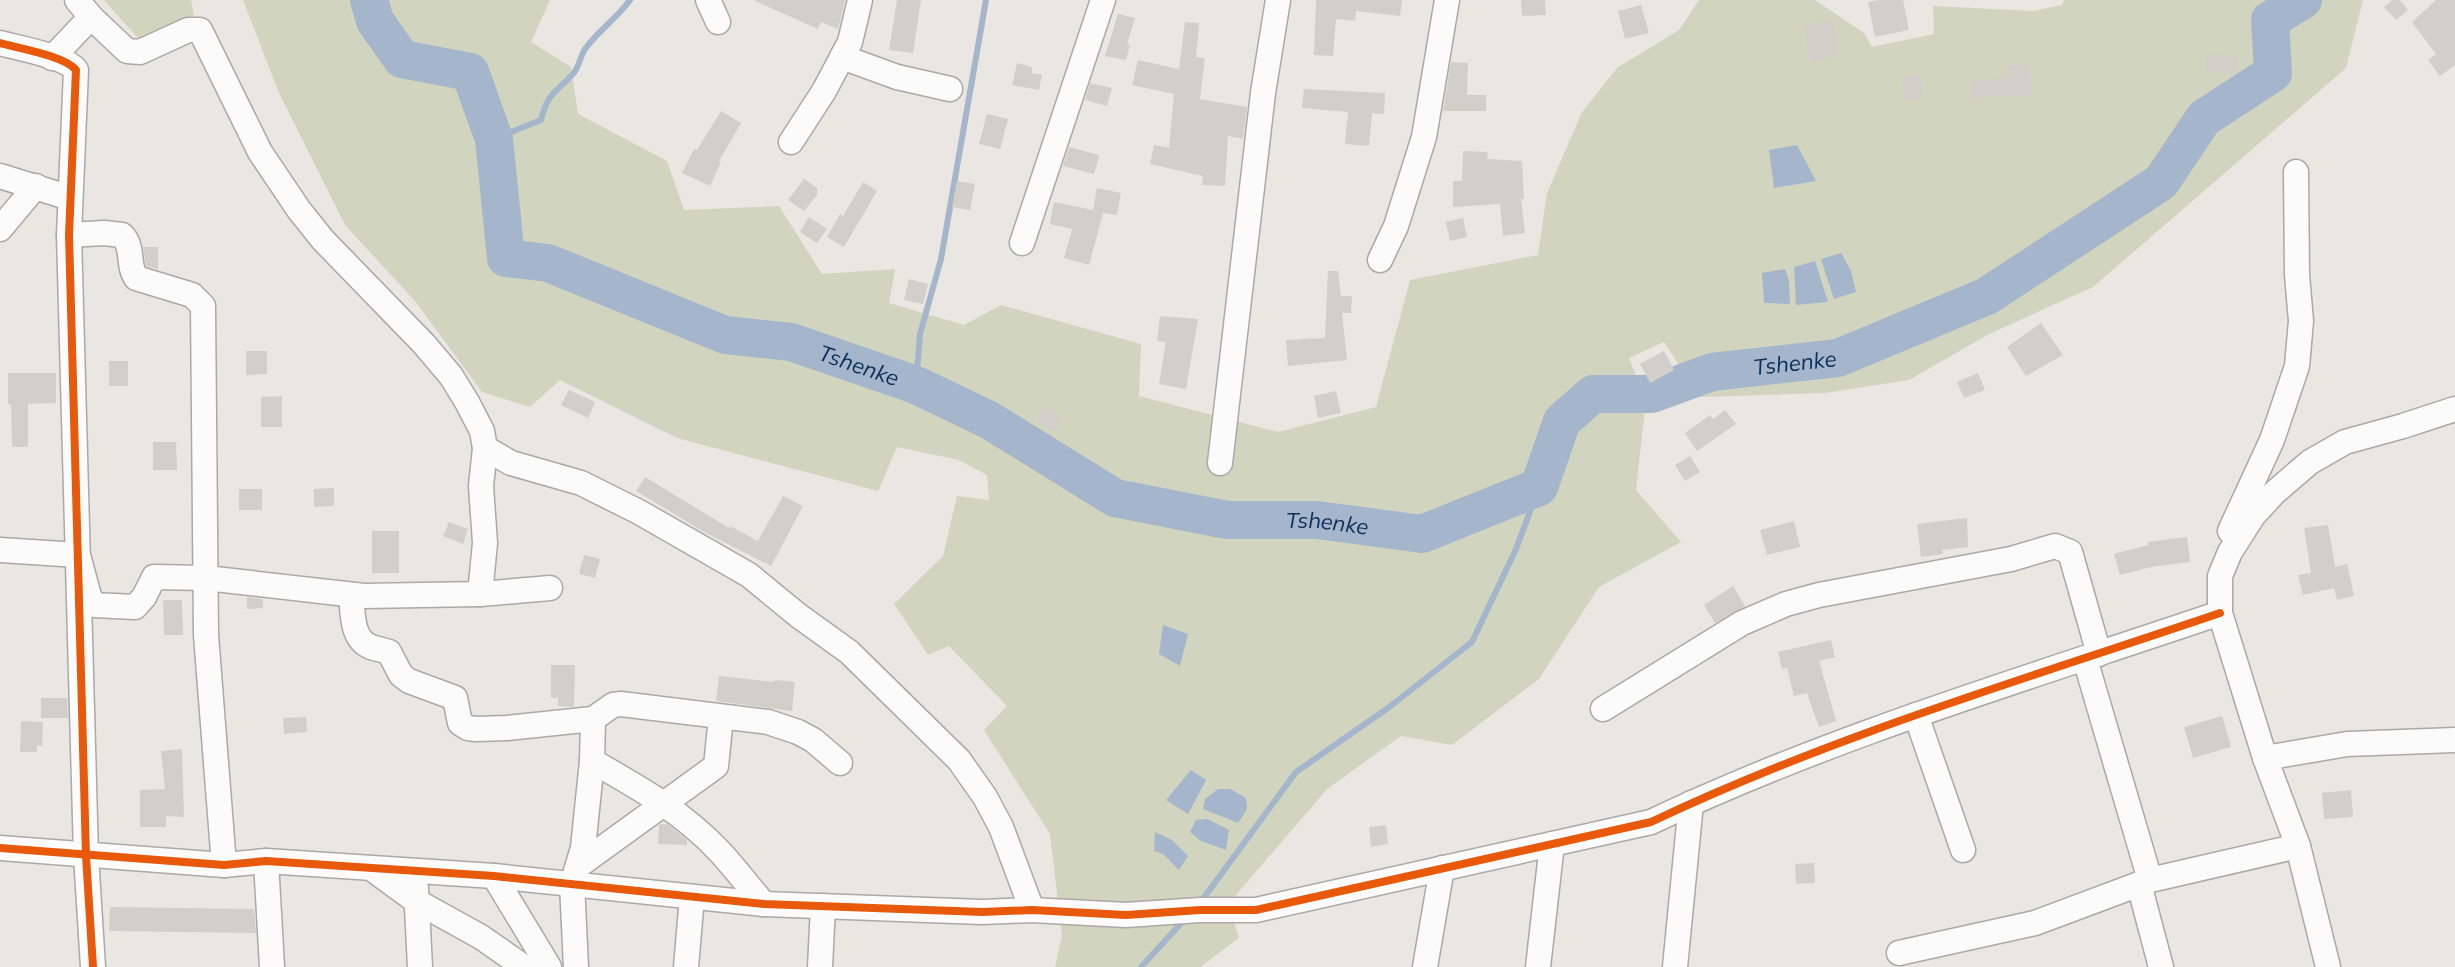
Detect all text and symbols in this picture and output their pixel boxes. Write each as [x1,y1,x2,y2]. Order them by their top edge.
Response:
water label: Tshenke [815,339,903,392]
water label: Tshenke [1752,344,1838,381]
water label: Tshenke [1286,506,1370,541]

